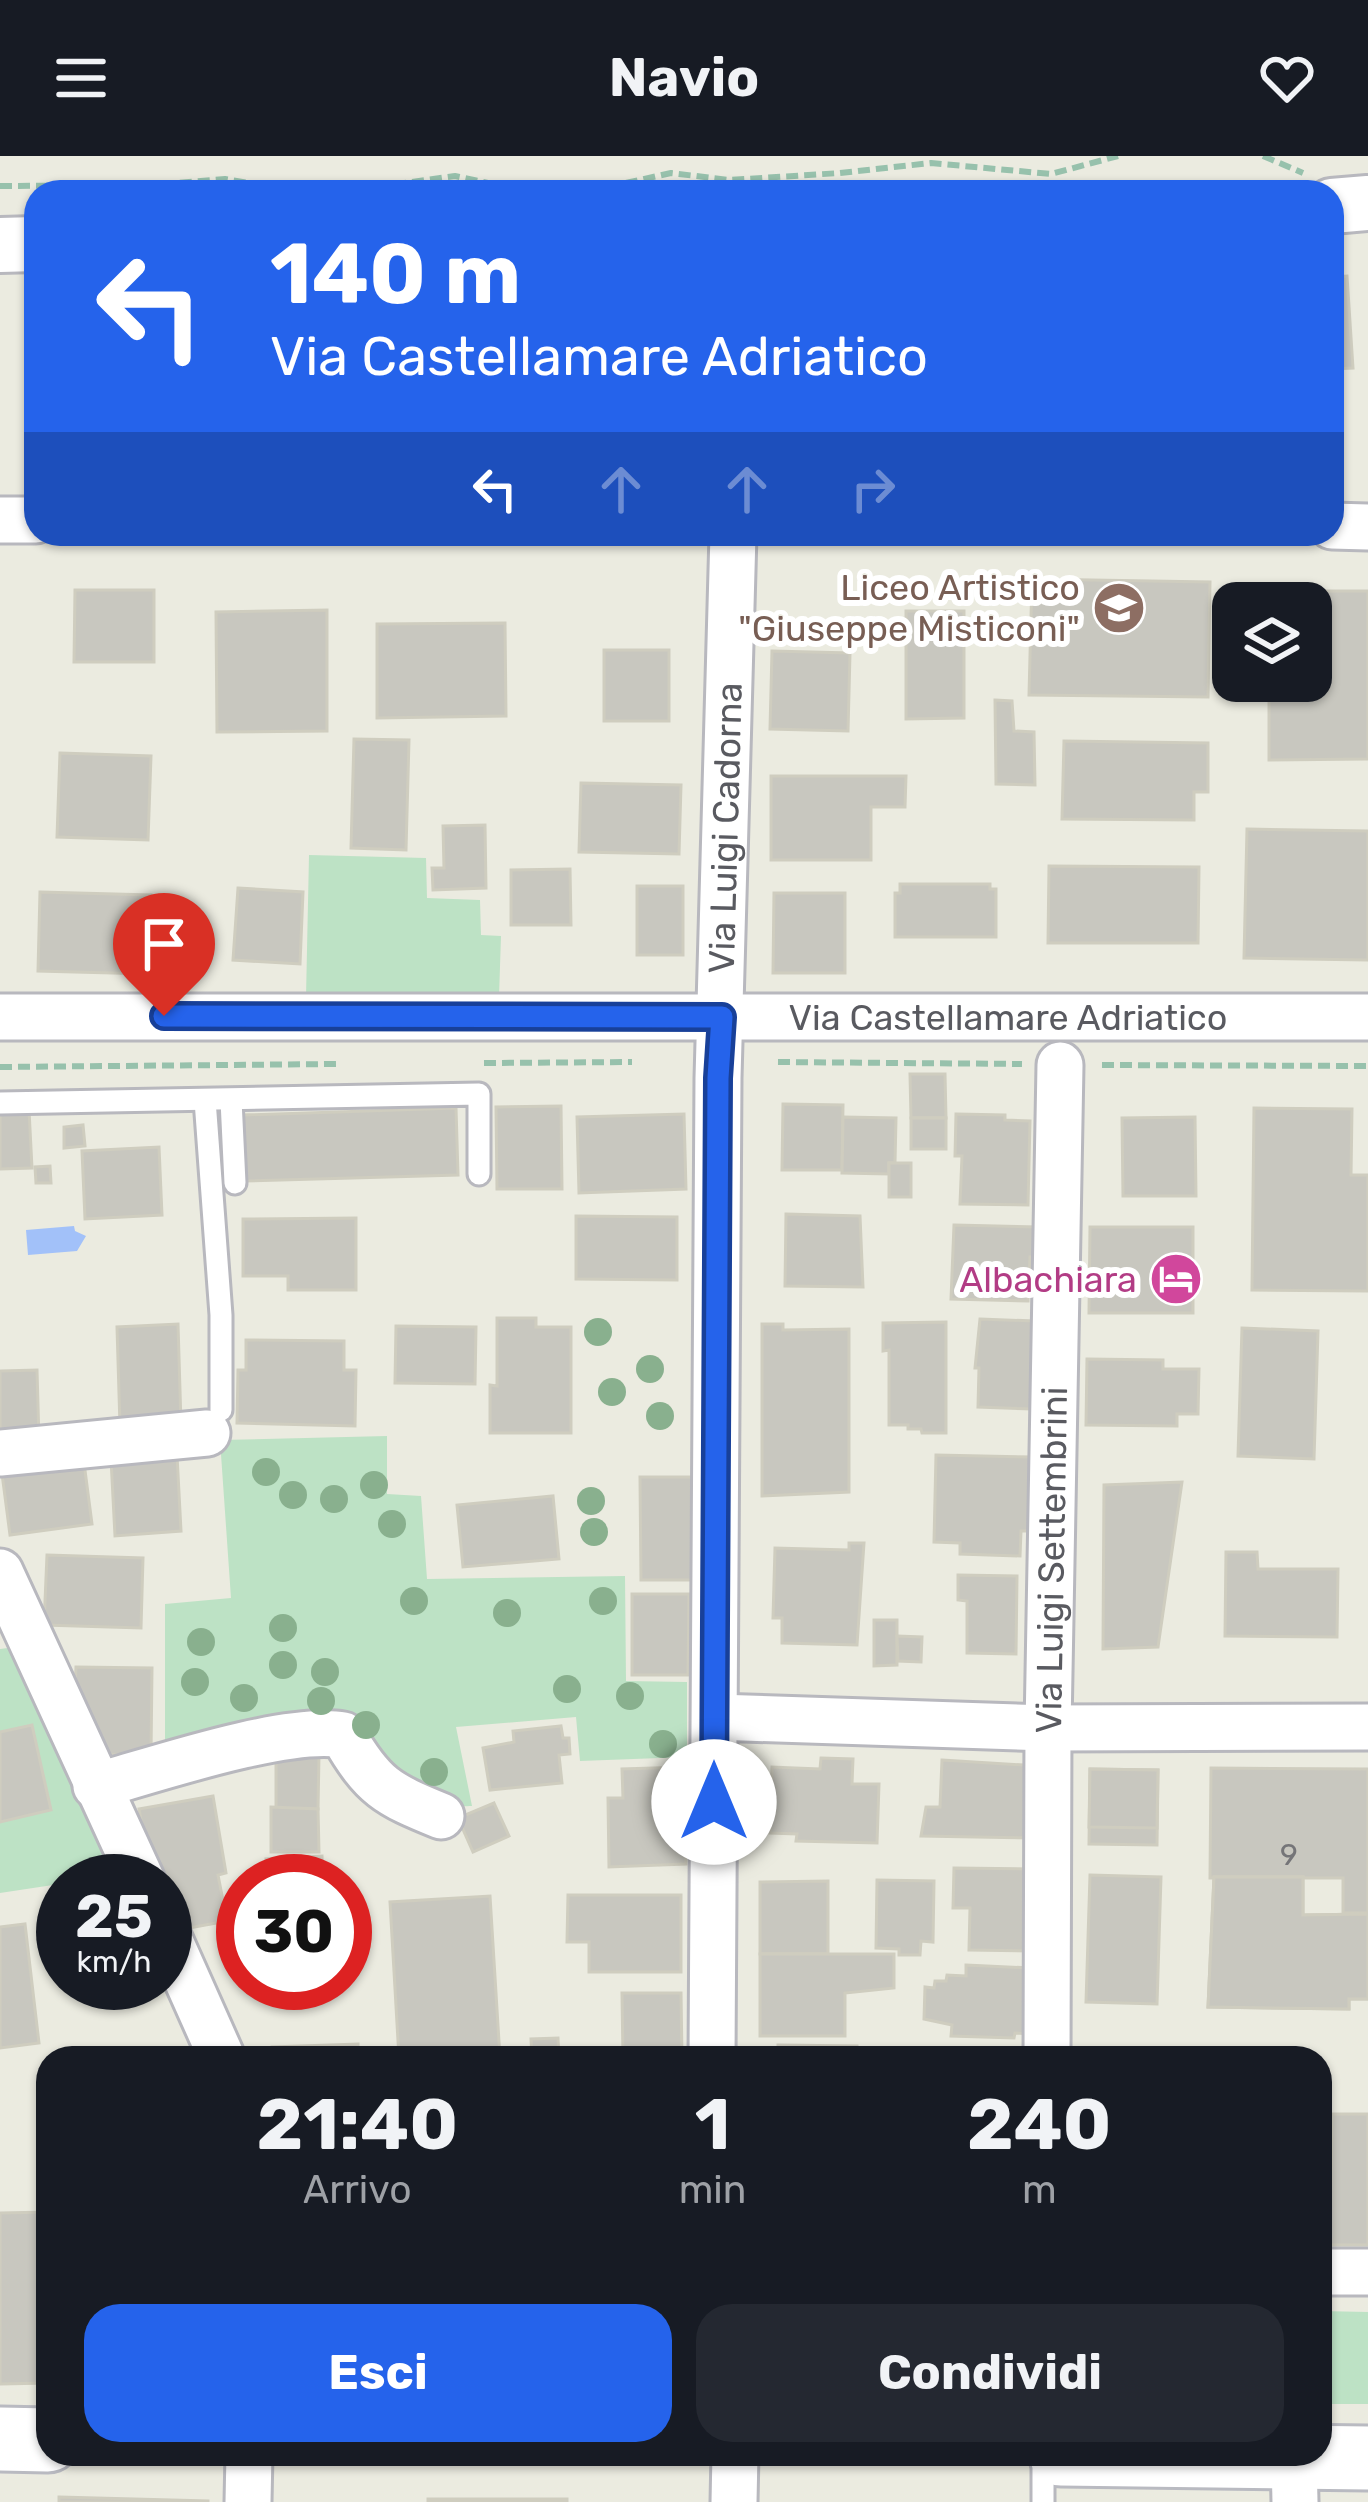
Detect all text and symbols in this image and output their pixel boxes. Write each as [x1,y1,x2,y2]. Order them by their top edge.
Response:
icon: menu [48,45,114,111]
icon: heart [1254,45,1320,111]
text: Navio [609,46,759,110]
text: 140 m [270,224,521,324]
icon: left [72,228,228,384]
text: Via Castellamare Adriatico [270,325,928,389]
icon: left [462,456,528,522]
icon: ahead [588,456,654,522]
icon: ahead [714,456,780,522]
icon: right [840,456,906,522]
place label: Liceo Artistico "Giuseppe Misticoni" [738,566,1080,650]
school or university icon: Liceo Artistico "Giuseppe Misticoni" [1091,580,1147,636]
map controls [1212,582,1332,702]
button: layers [1212,582,1332,702]
street label: Via Luigi Cadorna [700,682,751,974]
pin [113,893,215,1016]
icon: arrive [131,911,197,977]
street label: Via Castellamare Adriatico [789,996,1227,1039]
hotel icon: Albachiara [1148,1251,1204,1307]
place label: Albachiara [959,1258,1137,1301]
street label: Via Luigi Settembrini [1027,1386,1076,1734]
position arrow [651,1739,777,1865]
house number: 9 [1280,1837,1298,1873]
speed limit sign: 30 [216,1854,372,2010]
text: 25 [75,1881,153,1952]
text: km/h [77,1944,151,1980]
text: 21:40 [256,2082,458,2167]
text: 1 [695,2082,730,2167]
text: 240 [967,2082,1112,2167]
text: Arrivo [303,2167,412,2213]
text: min [679,2167,746,2213]
text: m [1022,2167,1057,2213]
button: Esci [84,2304,672,2442]
button: Condividi [696,2304,1284,2442]

